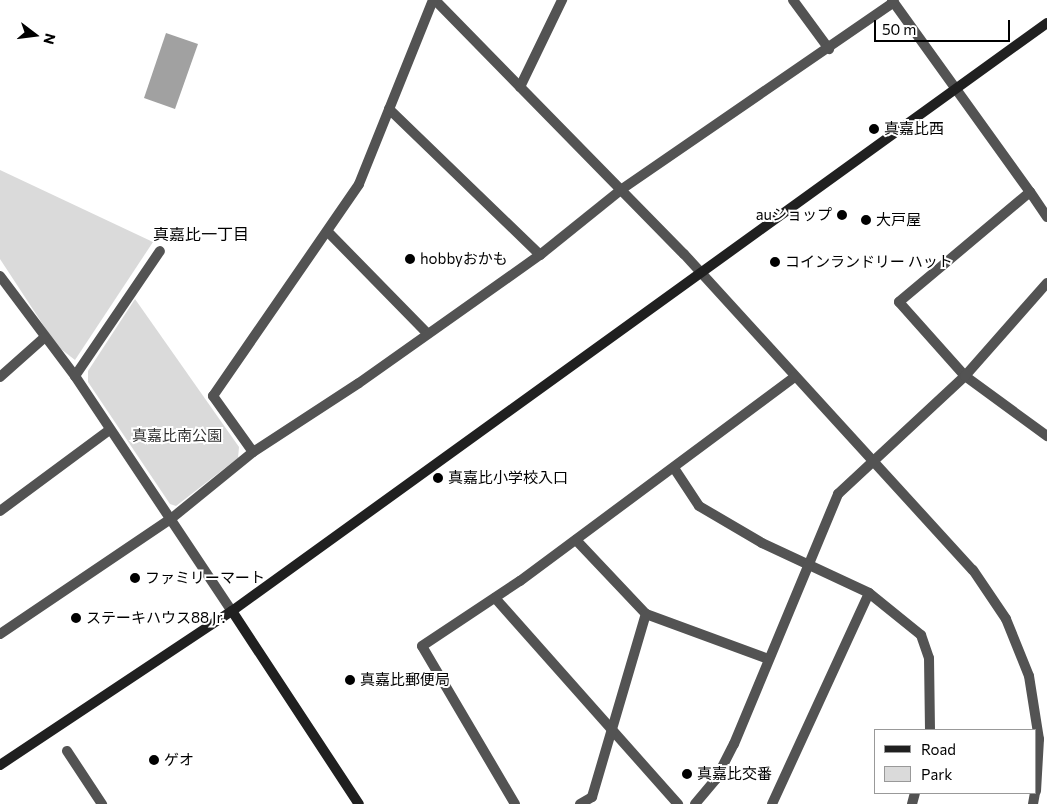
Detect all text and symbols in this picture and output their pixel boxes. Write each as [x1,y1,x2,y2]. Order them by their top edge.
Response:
north arrow [10,10,60,60]
scale bar [877,10,1013,42]
text: 50 m [882,20,916,38]
text: N [40,32,60,46]
place label: 真嘉比西 [884,120,944,138]
marker: 真嘉比西 [868,123,880,135]
place label: auショップ [756,206,832,224]
marker: auショップ [836,209,848,221]
place label: 大戸屋 [876,211,921,229]
marker: 大戸屋 [860,214,872,226]
district label: 真嘉比一丁目 [153,224,249,244]
place label: hobbyおかも [420,250,508,268]
marker: hobbyおかも [404,253,416,265]
place label: コインランドリー ハット [785,253,953,271]
marker: コインランドリー ハット [769,256,781,268]
park label: 真嘉比南公園 [132,427,222,445]
place label: 真嘉比小学校入口 [448,469,568,487]
marker: 真嘉比小学校入口 [432,472,444,484]
place label: ファミリーマート [145,569,265,587]
marker: ファミリーマート [129,572,141,584]
place label: ステーキハウス88 Jr. [86,609,225,627]
marker: ステーキハウス88 Jr. [70,612,82,624]
place label: 真嘉比郵便局 [360,671,450,689]
marker: 真嘉比郵便局 [344,674,356,686]
legend [874,729,1037,794]
text: Road [921,740,956,758]
place label: ゲオ [164,751,194,769]
marker: ゲオ [148,754,160,766]
place label: 真嘉比交番 [697,765,772,783]
text: Park [921,765,952,783]
marker: 真嘉比交番 [681,768,693,780]

